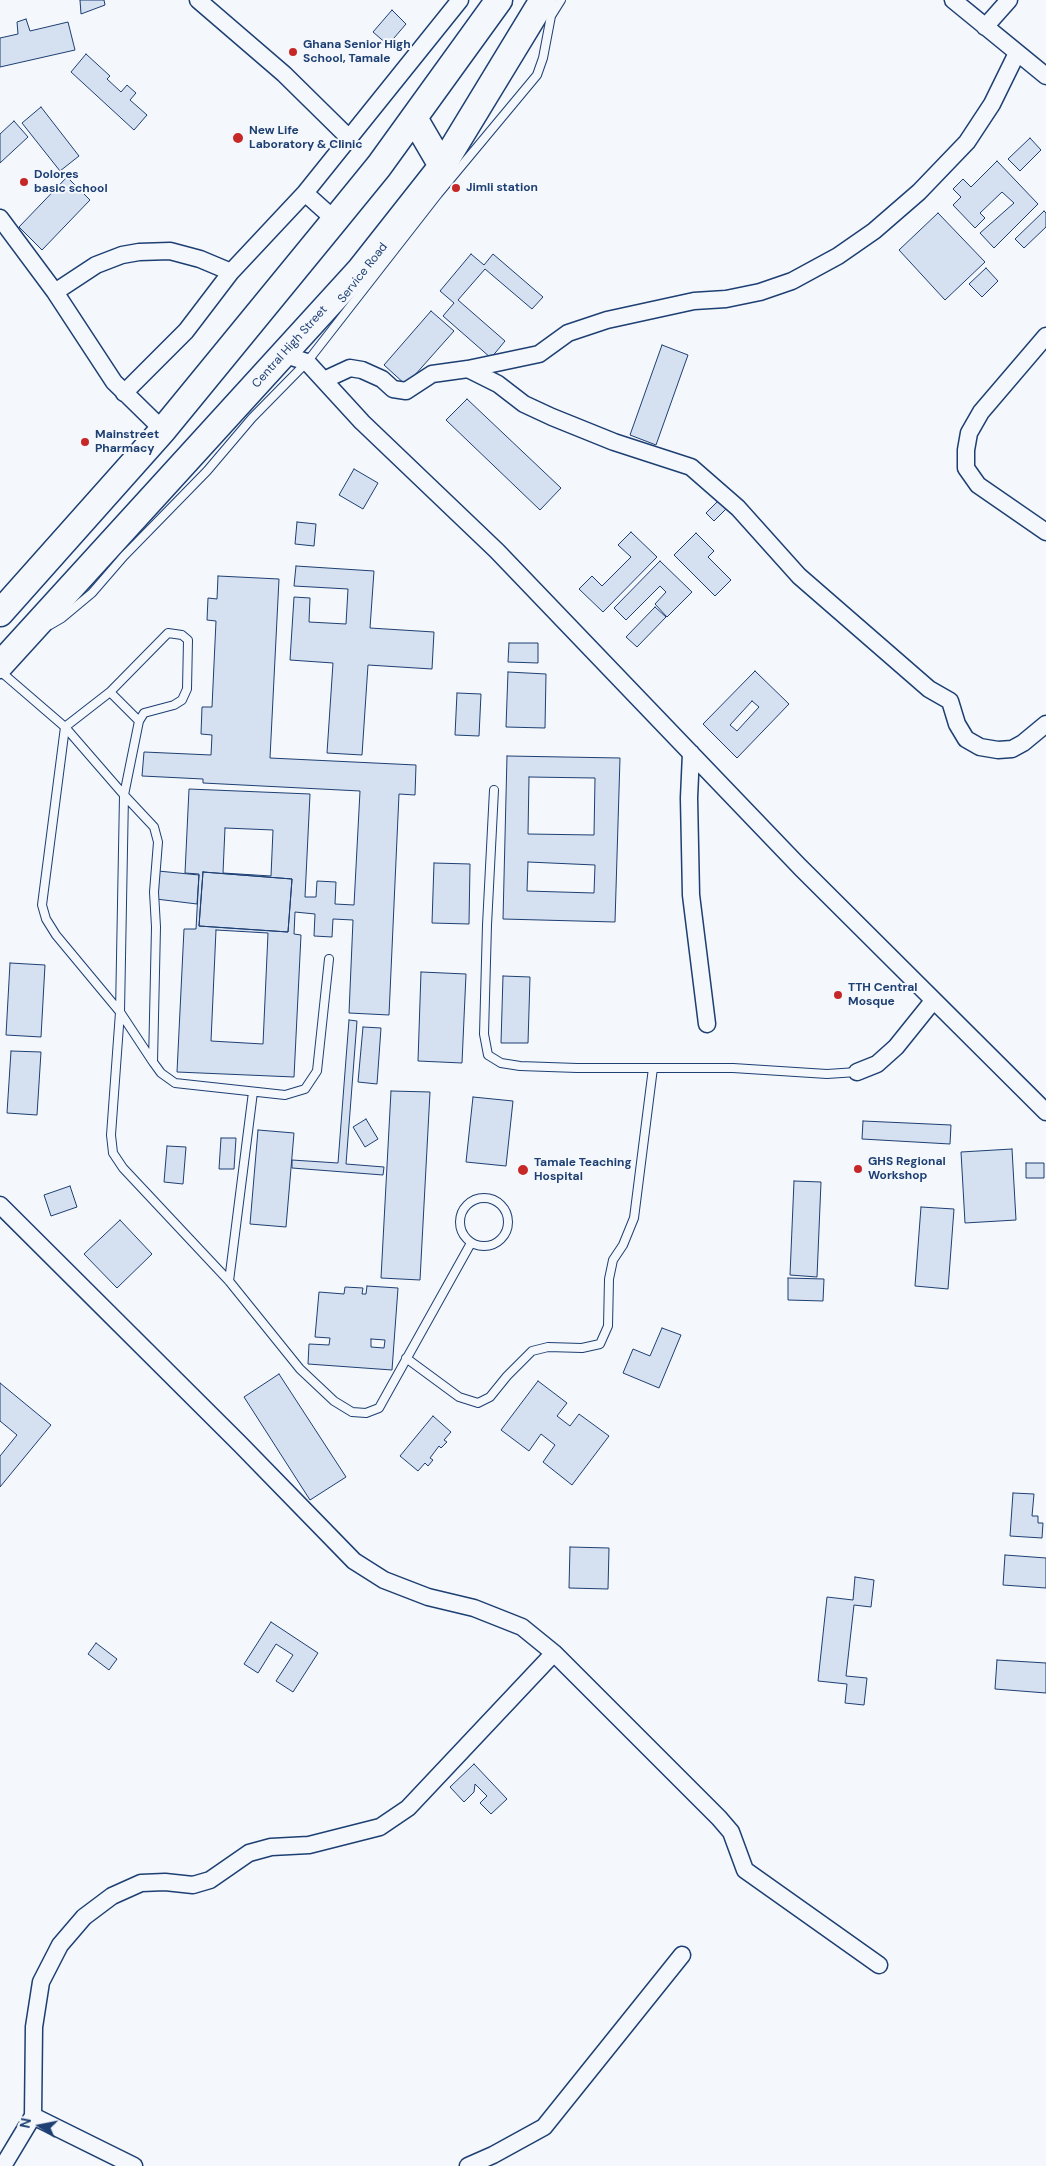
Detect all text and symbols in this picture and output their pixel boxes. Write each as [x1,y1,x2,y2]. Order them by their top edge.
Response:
place label: Ghana Senior High School, Tamale [303,38,411,66]
marker: Ghana Senior High School, Tamale [287,46,299,58]
place label: New Life Laboratory & Clinic [249,124,363,152]
marker: New Life Laboratory & Clinic [231,131,245,145]
place label: Dolores basic school [34,168,108,196]
marker: Dolores basic school [18,176,30,188]
place label: Jimli station [466,181,538,195]
marker: Jimli station [450,182,462,194]
street label: Service Road [335,240,391,306]
street label: Central High Street [249,303,331,391]
place label: Mainstreet Pharmacy [95,428,159,456]
marker: Mainstreet Pharmacy [79,436,91,448]
place label: TTH Central Mosque [848,981,918,1009]
marker: TTH Central Mosque [832,989,844,1001]
place label: GHS Regional Workshop [868,1155,946,1183]
place label: Tamale Teaching Hospital [534,1156,632,1184]
marker: Tamale Teaching Hospital [516,1163,530,1177]
marker: GHS Regional Workshop [852,1163,864,1175]
north arrow [15,2101,65,2151]
text: N [15,2116,35,2130]

